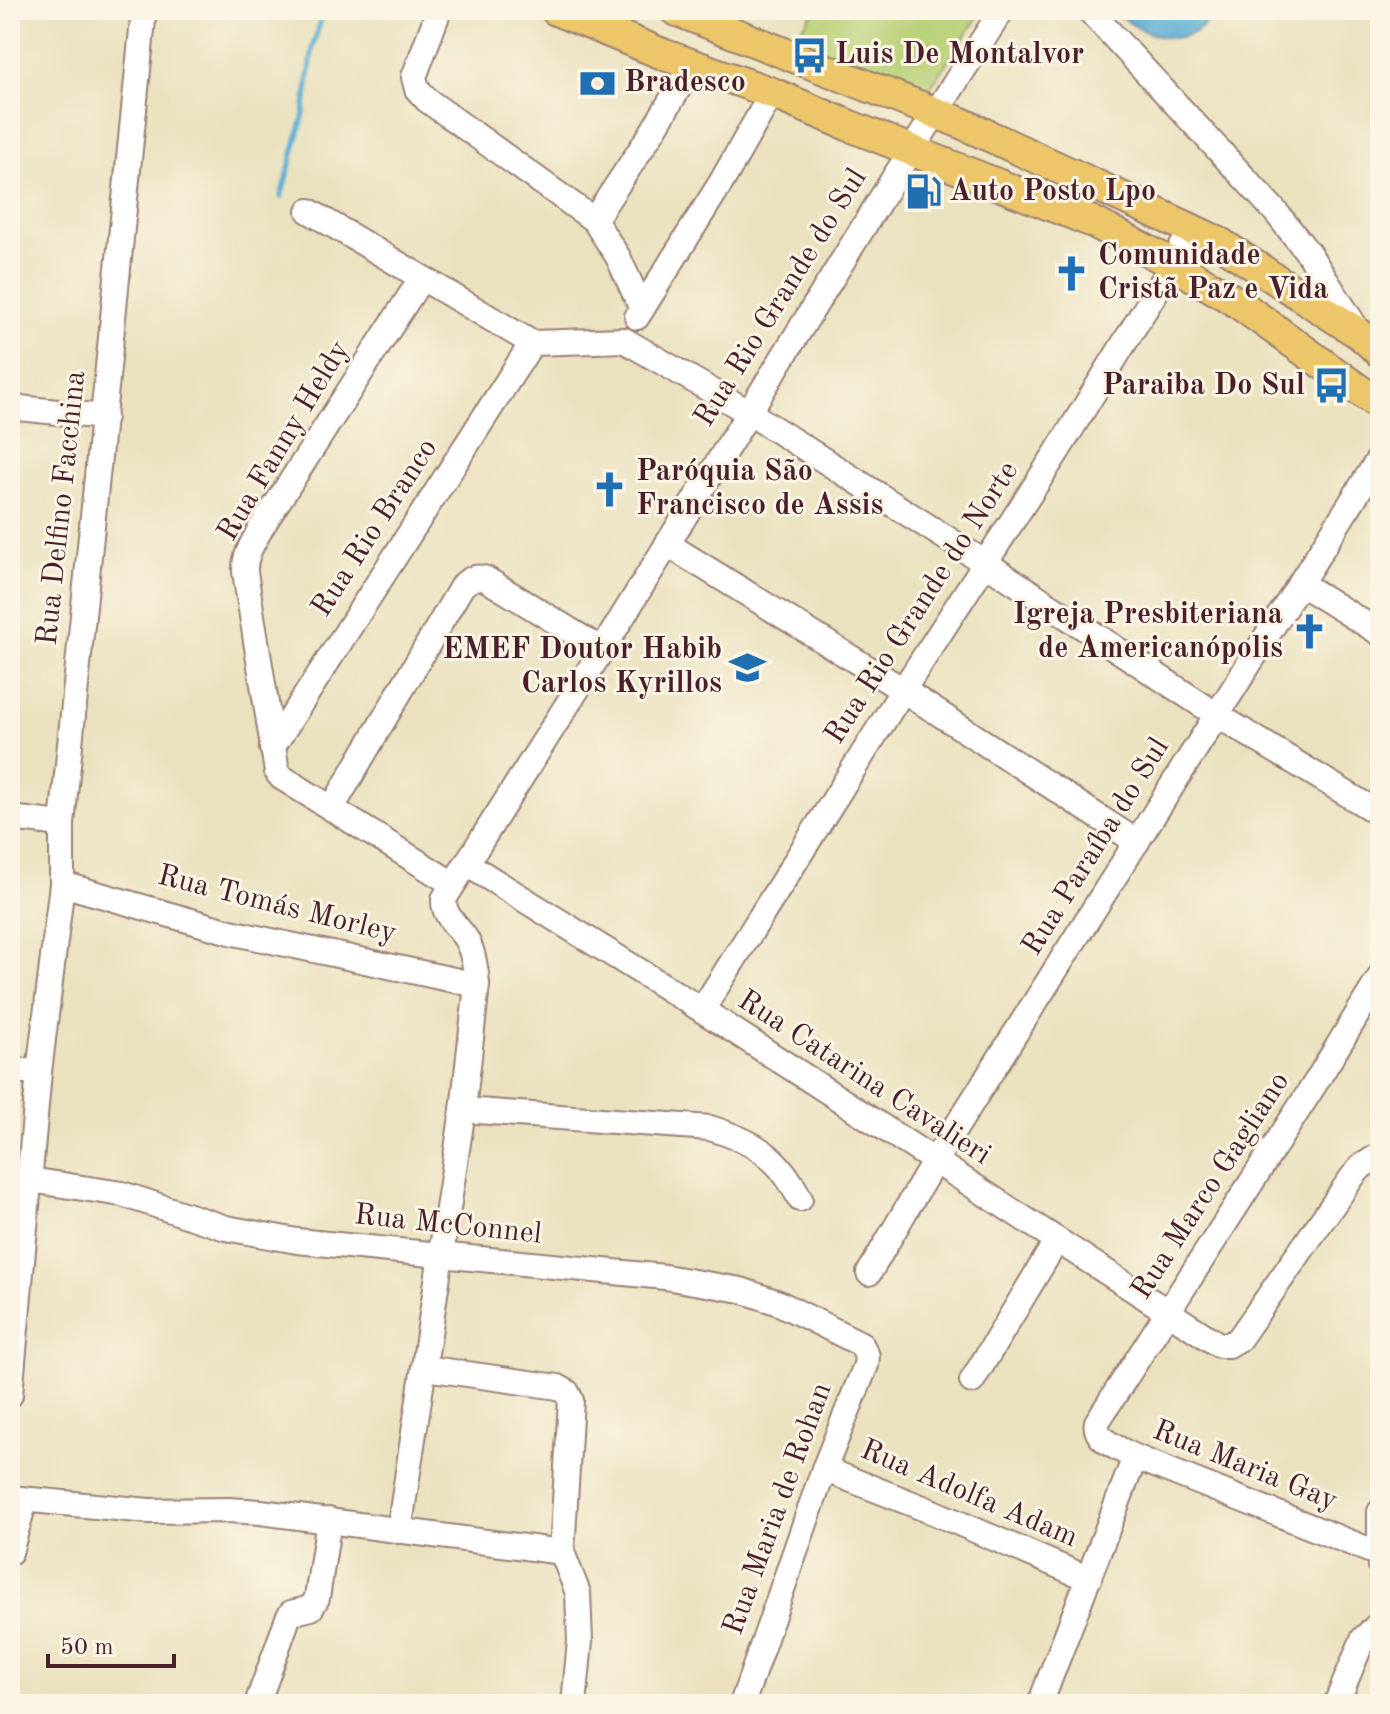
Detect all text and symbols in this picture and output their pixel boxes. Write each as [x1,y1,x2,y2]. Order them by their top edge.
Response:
bus stop icon: Luis De Montalvor [790,36,828,74]
place label: Luis De Montalvor [835,40,1084,70]
bank icon: Bradesco [579,64,617,102]
place label: Bradesco [624,68,746,98]
street label: Rua Rio Grande do Sul [689,164,873,432]
fuel station icon: Auto Posto Lpo [904,173,942,211]
place label: Auto Posto Lpo [949,177,1156,207]
place label: Comunidade Cristã Paz e Vida [1098,241,1328,305]
church icon: Comunidade Cristã Paz e Vida [1053,254,1091,292]
street label: Rua Fanny Heldy [213,336,356,546]
bus stop icon: Paraiba Do Sul [1312,367,1350,405]
street label: Rua Delfino Facchina [33,369,91,647]
place label: Paraiba Do Sul [1102,371,1305,401]
street label: Rua Rio Branco [306,434,444,622]
street label: Rua Rio Grande do Norte [820,456,1024,750]
place label: Paróquia São Francisco de Assis [636,457,883,521]
church icon: Paróquia São Francisco de Assis [591,470,629,508]
place label: Igreja Presbiteriana de Americanópolis [1013,600,1283,664]
church icon: Igreja Presbiteriana de Americanópolis [1290,613,1328,651]
place label: EMEF Doutor Habib Carlos Kyrillos [442,635,722,699]
school or university icon: EMEF Doutor Habib Carlos Kyrillos [729,648,767,686]
street label: Rua Paraíba do Sul [1017,733,1175,961]
street label: Rua Tomás Morley [154,861,400,949]
street label: Rua Catarina Cavalieri [732,985,996,1171]
street label: Rua Marco Gagliano [1127,1067,1295,1305]
street label: Rua McConnel [353,1200,543,1250]
street label: Rua Maria de Rohan [718,1379,838,1639]
street label: Rua Maria Gay [1148,1415,1342,1517]
street label: Rua Adolfa Adam [856,1435,1082,1553]
scale bar [48,1618,174,1668]
text: 50 m [60,1636,114,1660]

